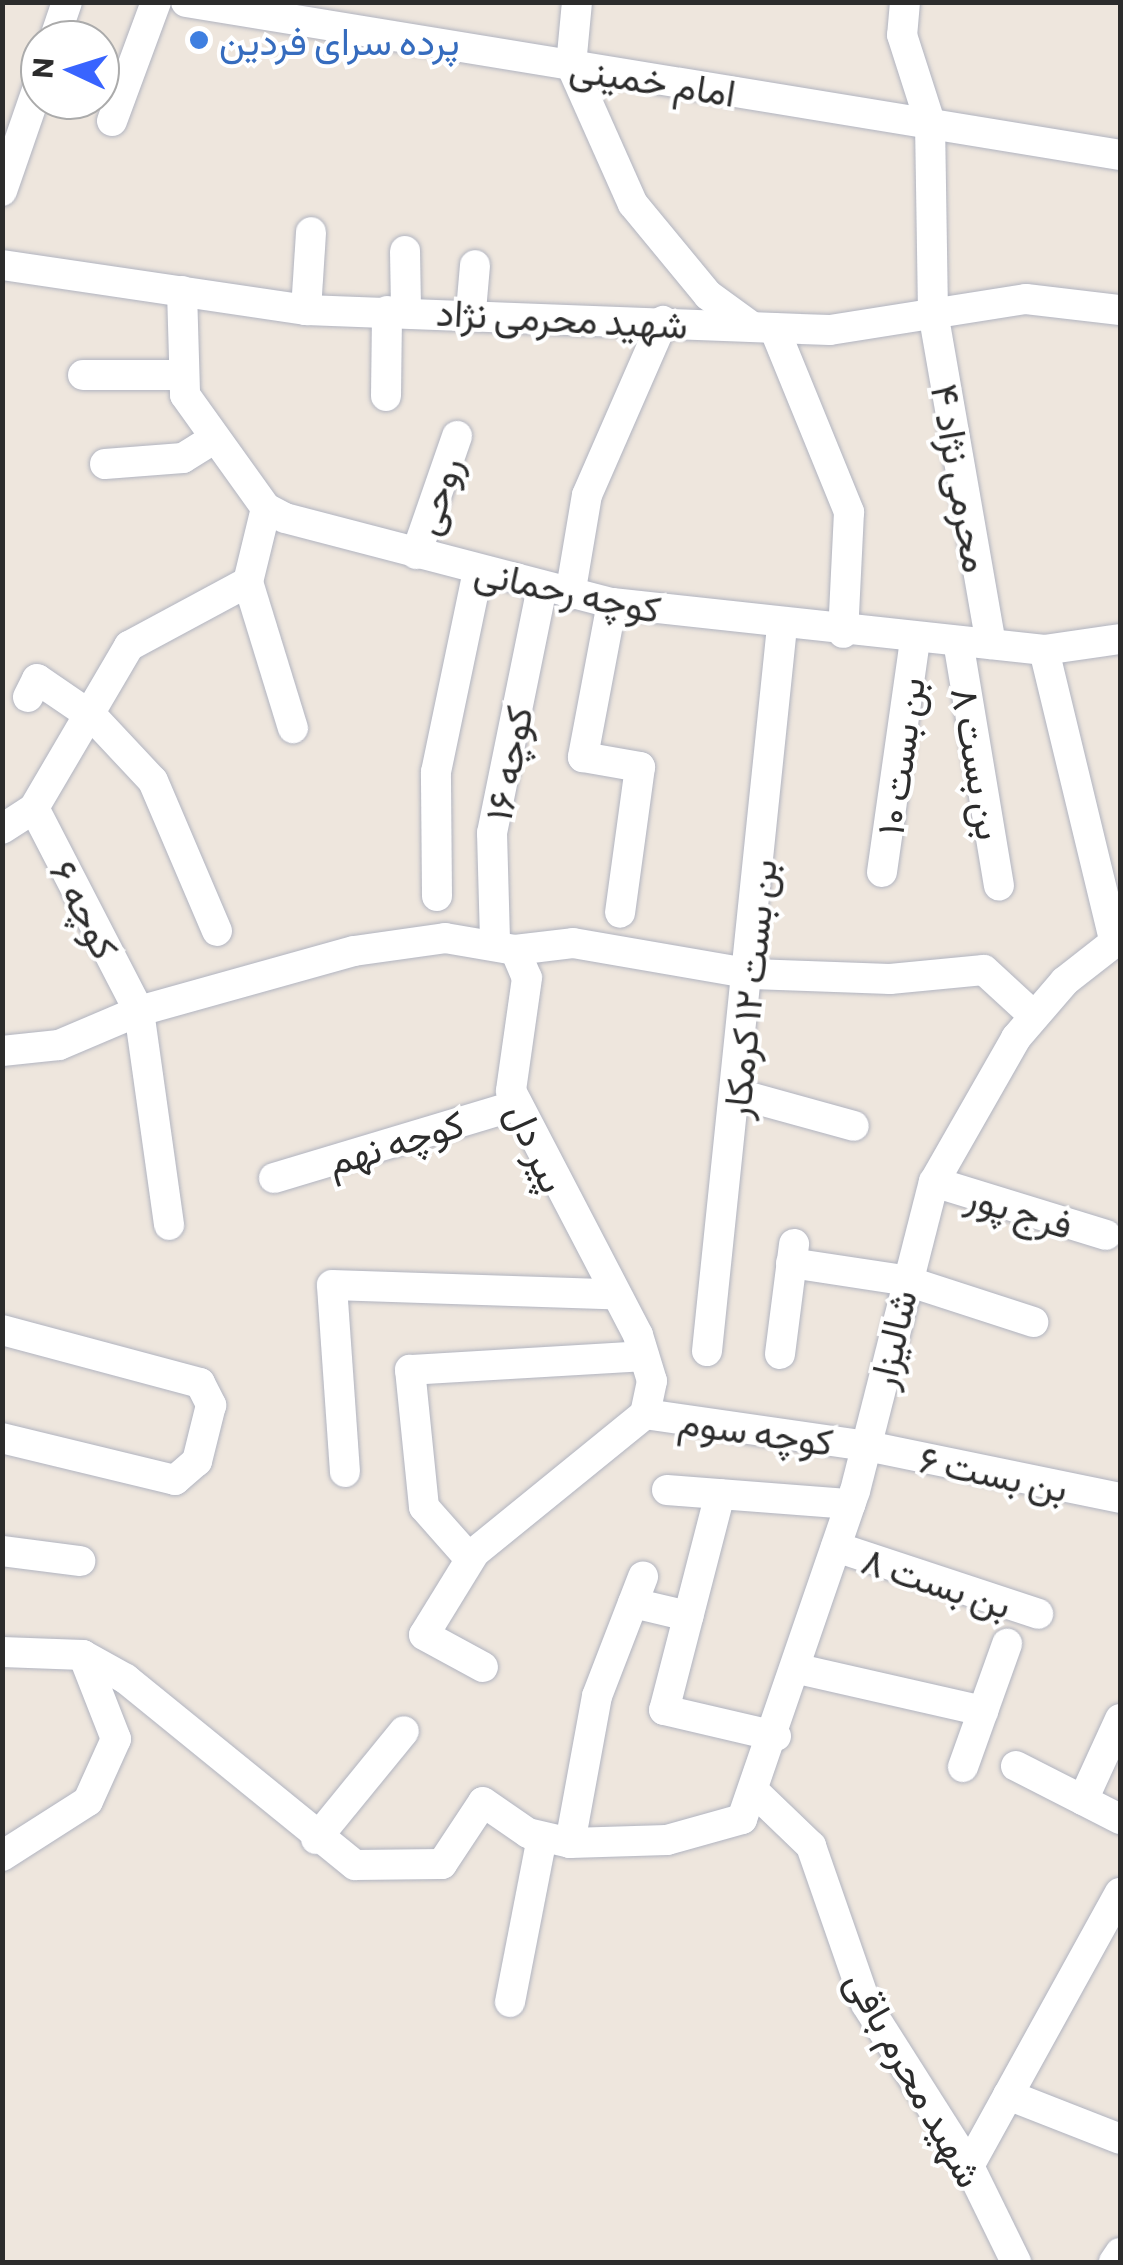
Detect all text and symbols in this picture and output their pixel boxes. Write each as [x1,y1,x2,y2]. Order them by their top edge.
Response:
place label: پرده سرای فردین [219,17,460,63]
north arrow [20,20,120,120]
marker: پرده سرای فردین [188,29,210,51]
street label: امام خمینی [567,43,739,115]
text: N [24,56,60,80]
street label: شهید محرمی نژاد [435,288,689,346]
street label: محرمی نژاد ۴ [923,380,1001,576]
street label: روحی [402,450,470,540]
street label: کوچه رحمانی [471,547,665,631]
street label: بن بست ۱۰ [865,674,933,838]
street label: بن بست ۸ [943,683,1015,843]
street label: کوچه ۱۶ [474,702,540,824]
street label: کوچه ۶ [42,852,130,966]
street label: بن بست ۱۲ کرمکار [712,857,784,1121]
street label: پیر دل [498,1095,578,1199]
street label: کوچه نهم [321,1099,469,1183]
street label: فرج پور [961,1171,1079,1247]
street label: شالیزار [858,1285,924,1393]
street label: کوچه سوم [676,1397,836,1463]
street label: بن بست ۶ [916,1434,1072,1510]
street label: بن بست ۸ [857,1535,1017,1627]
street label: شهید محرم باقی [838,1962,994,2194]

